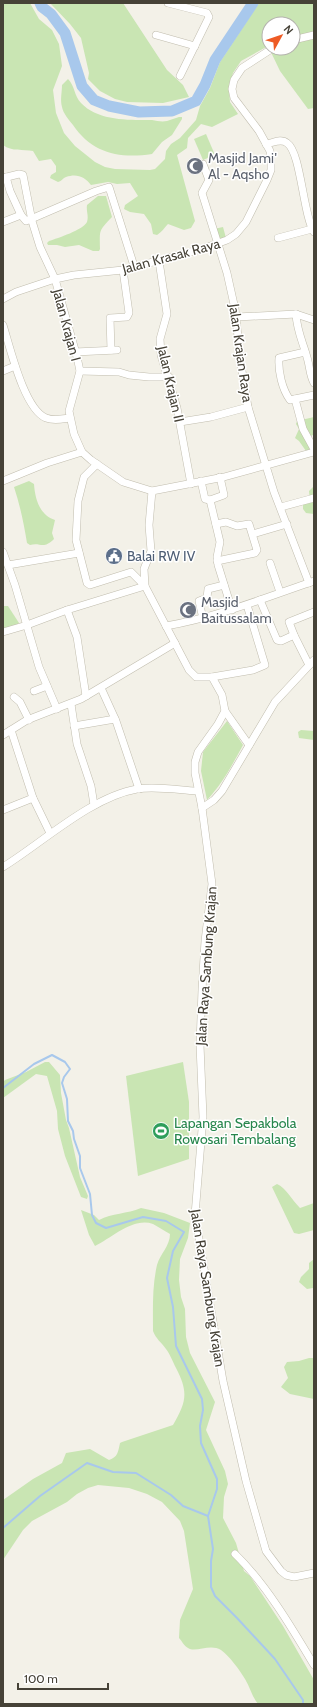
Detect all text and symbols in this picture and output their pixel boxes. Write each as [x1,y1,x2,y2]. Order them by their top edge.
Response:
north arrow [261,16,301,56]
text: N [281,22,297,37]
place label: Masjid Jami' Al - Aqsho [208,149,277,183]
mosque icon: Masjid Jami' Al - Aqsho [185,156,205,176]
street label: Jalan Krasak Raya [119,234,222,278]
street label: Jalan Krajan I [48,286,85,363]
street label: Jalan Krajan Raya [225,302,257,404]
street label: Jalan Krajan II [153,343,189,424]
public building icon: Balai RW IV [104,546,124,566]
place label: Balai RW IV [127,547,196,565]
place label: Masjid Baitussalam [201,593,272,627]
mosque icon: Masjid Baitussalam [178,600,198,620]
street label: Jalan Raya Sambung Krajan [191,886,221,1047]
place label: Lapangan Sepakbola Rowosari Tembalang [174,1114,297,1148]
sports icon: Lapangan Sepakbola Rowosari Tembalang [151,1121,171,1141]
street label: Jalan Raya Sambung Krajan [186,1207,229,1368]
scale bar [18,1665,108,1691]
text: 100 m [24,1671,58,1686]

